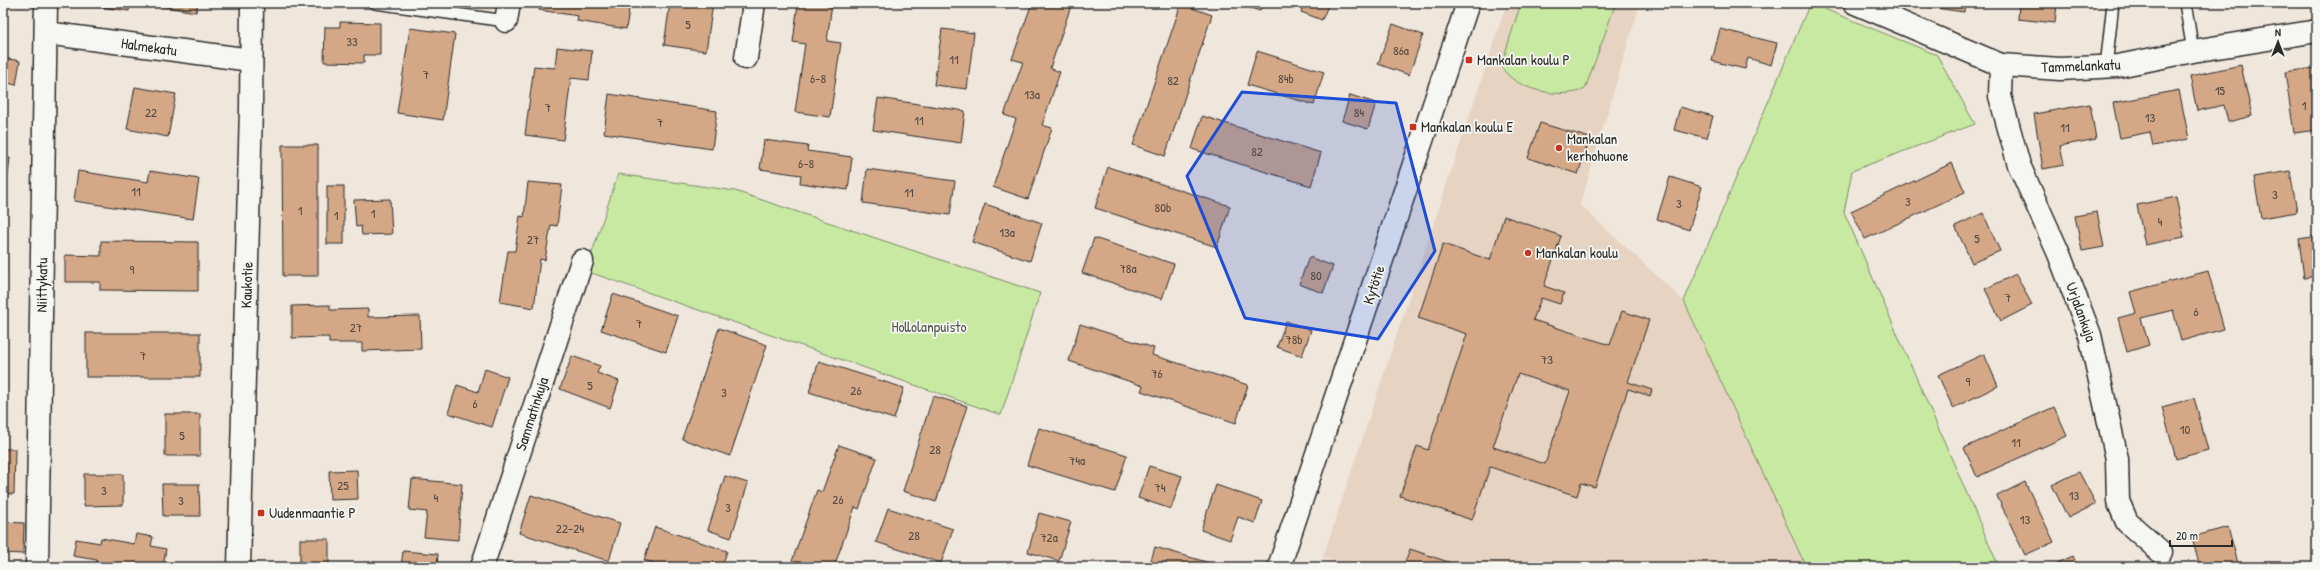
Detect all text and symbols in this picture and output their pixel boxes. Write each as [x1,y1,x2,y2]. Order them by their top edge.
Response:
house number: 5 [685,15,691,33]
north arrow [2258,22,2298,62]
text: N [2275,25,2281,39]
street label: Halmekatu [120,32,178,61]
house number: 33 [346,32,358,50]
house number: 86a [1393,41,1409,59]
place label: Mankalan koulu P [1477,49,1570,70]
house number: 11 [949,50,959,68]
street label: Tammelankatu [2041,54,2121,77]
marker: Mankalan koulu P [1464,55,1474,65]
house number: 7 [423,65,429,83]
house number: 6-8 [810,69,826,87]
house number: 84b [1278,69,1294,87]
house number: 82 [1167,71,1179,89]
house number: 15 [2215,81,2226,99]
house number: 13a [1024,85,1040,103]
house number: 1 [2302,96,2307,114]
house number: 7 [545,98,551,116]
house number: 22 [145,103,157,121]
house number: 84 [1354,103,1364,121]
house number: 13 [2145,108,2155,126]
house number: 11 [914,111,924,129]
house number: 7 [657,113,663,131]
place label: Mankalan koulu E [1421,116,1514,137]
house number: 11 [2060,118,2070,136]
marker: Mankalan koulu E [1408,122,1418,132]
place label: Mankalan kerhohuone [1567,128,1628,166]
house number: 82 [1251,142,1263,160]
marker: Mankalan kerhohuone [1554,143,1564,153]
house number: 6-8 [798,154,814,172]
house number: 11 [131,182,141,200]
house number: 11 [904,183,914,201]
house number: 3 [2272,185,2278,203]
house number: 3 [1905,192,1911,210]
house number: 3 [1676,194,1682,212]
house number: 80b [1155,198,1171,216]
house number: 1 [298,201,303,219]
house number: 1 [371,204,376,222]
house number: 1 [334,206,339,224]
house number: 4 [2158,212,2163,230]
house number: 13a [999,223,1015,241]
house number: 5 [1974,229,1980,247]
house number: 27 [527,230,539,248]
place label: Mankalan koulu [1536,242,1618,263]
marker: Mankalan koulu [1523,248,1533,258]
street label: Niittykatu [31,257,52,312]
house number: 78a [1119,259,1137,277]
house number: 9 [130,260,135,278]
street label: Kaukotie [235,261,258,309]
street label: Kytötie [1357,263,1390,307]
house number: 80 [1310,266,1322,284]
street label: Urjalankuja [2061,279,2102,345]
house number: 7 [2005,288,2011,306]
house number: 6 [2193,302,2199,320]
house number: 7 [636,314,642,332]
park label: Hollolanpuisto [892,316,967,337]
house number: 27 [350,318,362,336]
house number: 78b [1285,330,1303,348]
house number: 7 [140,346,146,364]
house number: 73 [1541,350,1553,368]
house number: 76 [1151,364,1163,382]
house number: 9 [1966,372,1971,390]
street label: Sammatinkuja [510,374,553,453]
house number: 5 [587,376,593,394]
house number: 26 [850,381,862,399]
house number: 3 [721,383,727,401]
house number: 6 [472,394,478,412]
house number: 10 [2180,420,2190,438]
house number: 5 [179,426,185,444]
house number: 11 [2011,433,2021,451]
house number: 28 [929,440,941,458]
house number: 74a [1069,451,1085,469]
house number: 25 [337,476,349,494]
house number: 74 [1154,478,1166,496]
house number: 3 [101,481,107,499]
house number: 13 [2069,486,2079,504]
house number: 4 [434,488,439,506]
house number: 26 [832,490,844,508]
house number: 3 [178,491,184,509]
house number: 3 [725,498,731,516]
place label: Uudenmaantie P [269,502,356,523]
marker: Uudenmaantie P [256,508,266,518]
house number: 13 [2020,510,2030,528]
house number: 22-24 [556,519,584,537]
scale bar [2170,522,2232,548]
house number: 28 [908,526,920,544]
text: 20 m [2176,527,2198,544]
house number: 72a [1040,528,1058,546]

